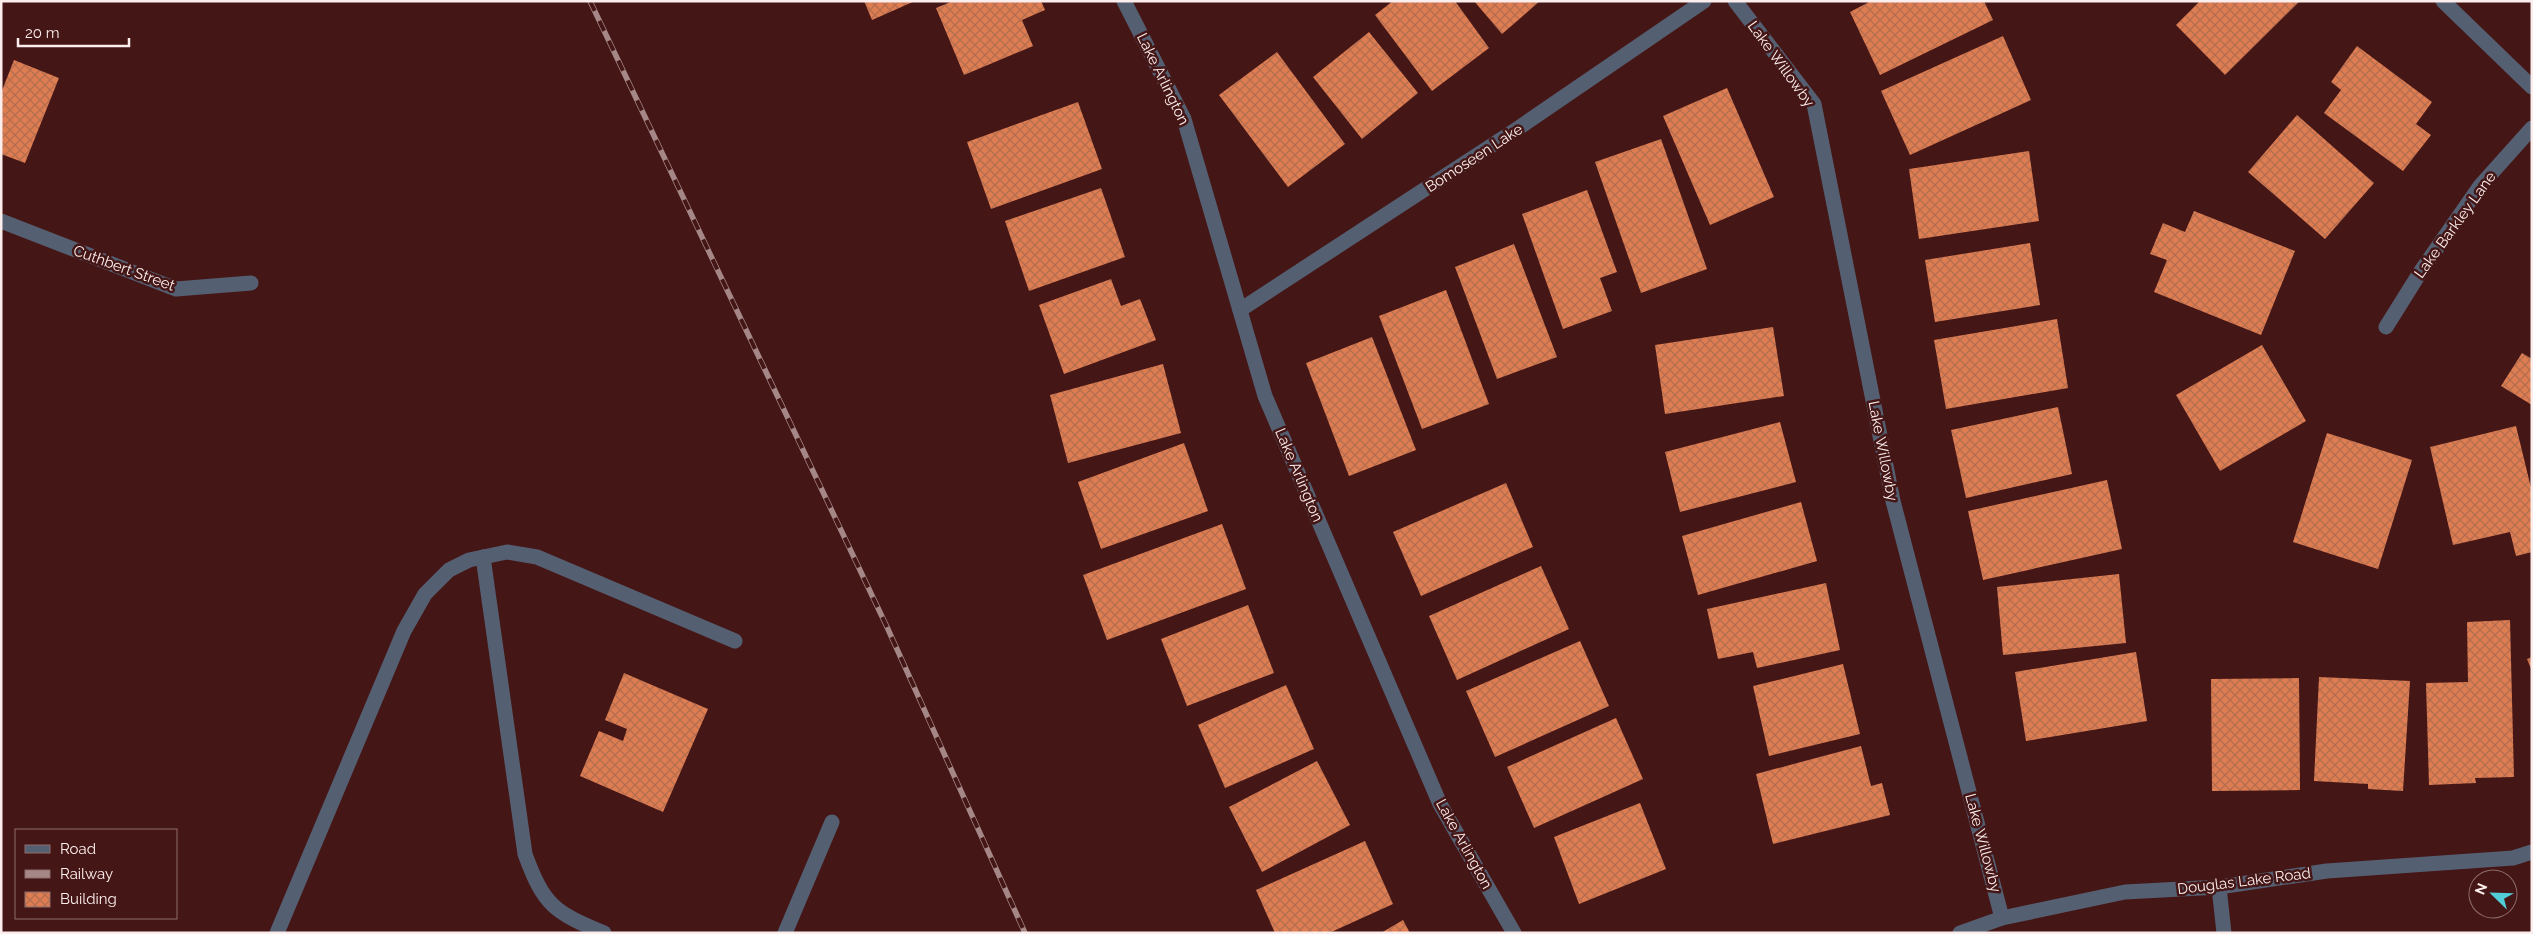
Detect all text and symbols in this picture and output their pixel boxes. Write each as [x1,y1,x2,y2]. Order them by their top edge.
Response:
scale bar [18,15,129,47]
street label: Lake Willowby [1744,18,1818,110]
text: 20 m [25,24,60,42]
street label: Lake Arlington [1133,30,1193,128]
street label: Bomoseen Lake [1422,120,1526,196]
street label: Lake Barkley Lane [2410,168,2500,282]
street label: Cuthbert Street [71,241,177,295]
street label: Lake Willowby [1864,399,1902,503]
street label: Lake Arlington [1271,425,1327,525]
street label: Lake Willowby [1961,792,2005,894]
street label: Lake Arlington [1432,796,1496,892]
legend [15,829,178,919]
text: Road [60,840,96,858]
street label: Douglas Lake Road [2176,864,2312,898]
text: Railway [60,865,113,883]
north arrow [2468,869,2518,919]
text: N [2472,881,2490,897]
text: Building [60,890,117,908]

